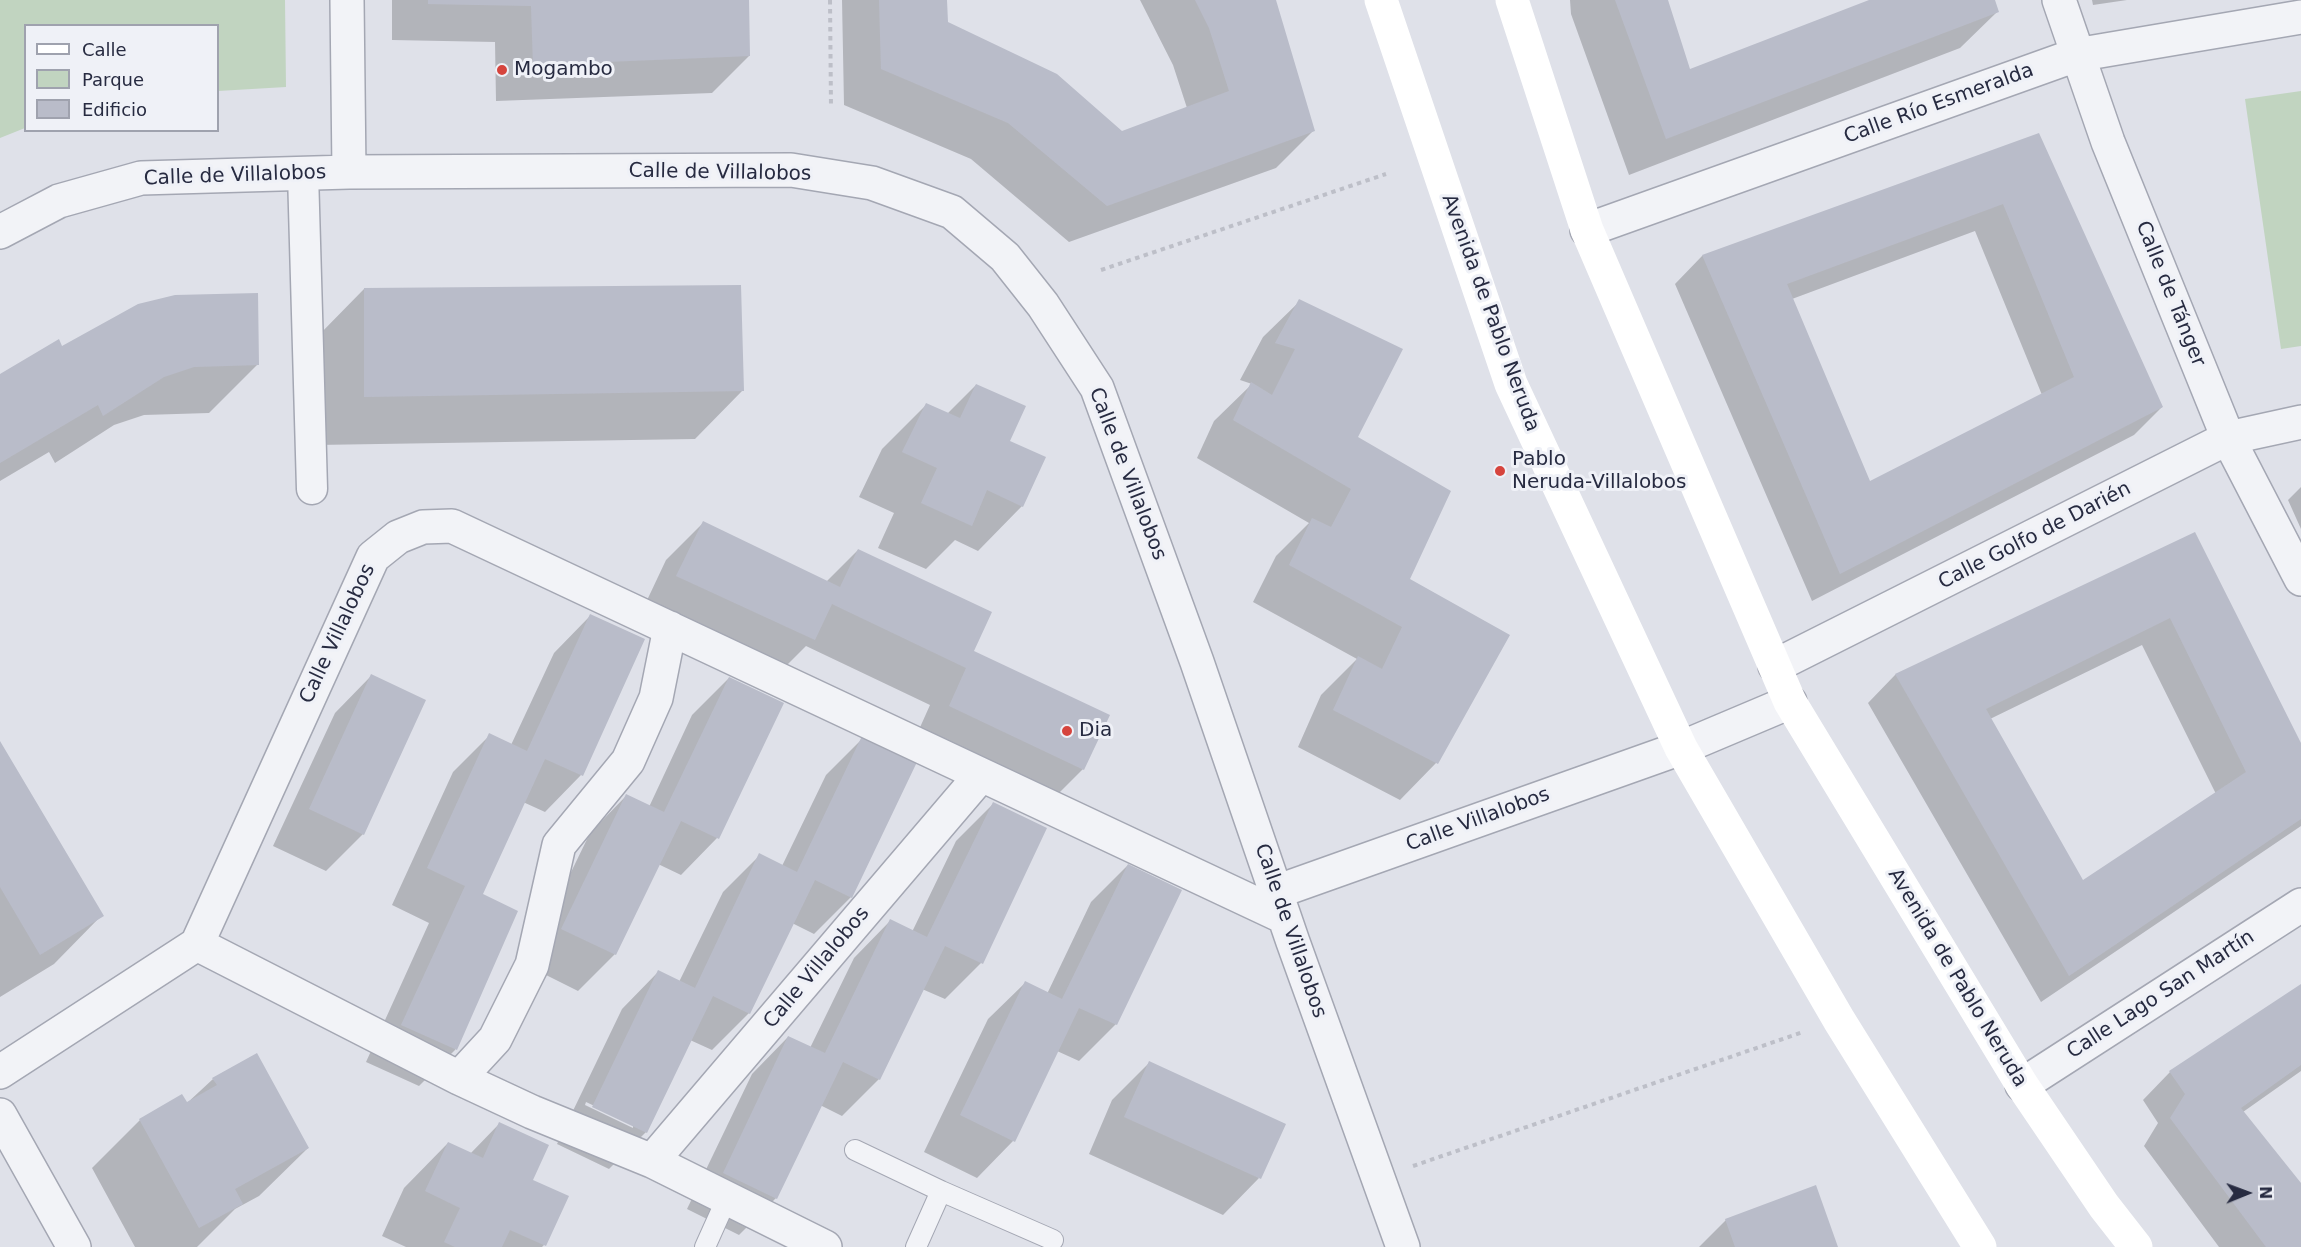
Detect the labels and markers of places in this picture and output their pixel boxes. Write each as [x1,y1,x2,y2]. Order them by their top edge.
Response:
place label: Mogambo [514,58,613,82]
marker: Mogambo [495,63,509,77]
place label: Pablo Neruda-Villalobos [1512,448,1686,495]
marker: Pablo Neruda-Villalobos [1493,464,1507,478]
place label: Dia [1079,719,1112,743]
marker: Dia [1060,724,1074,738]

